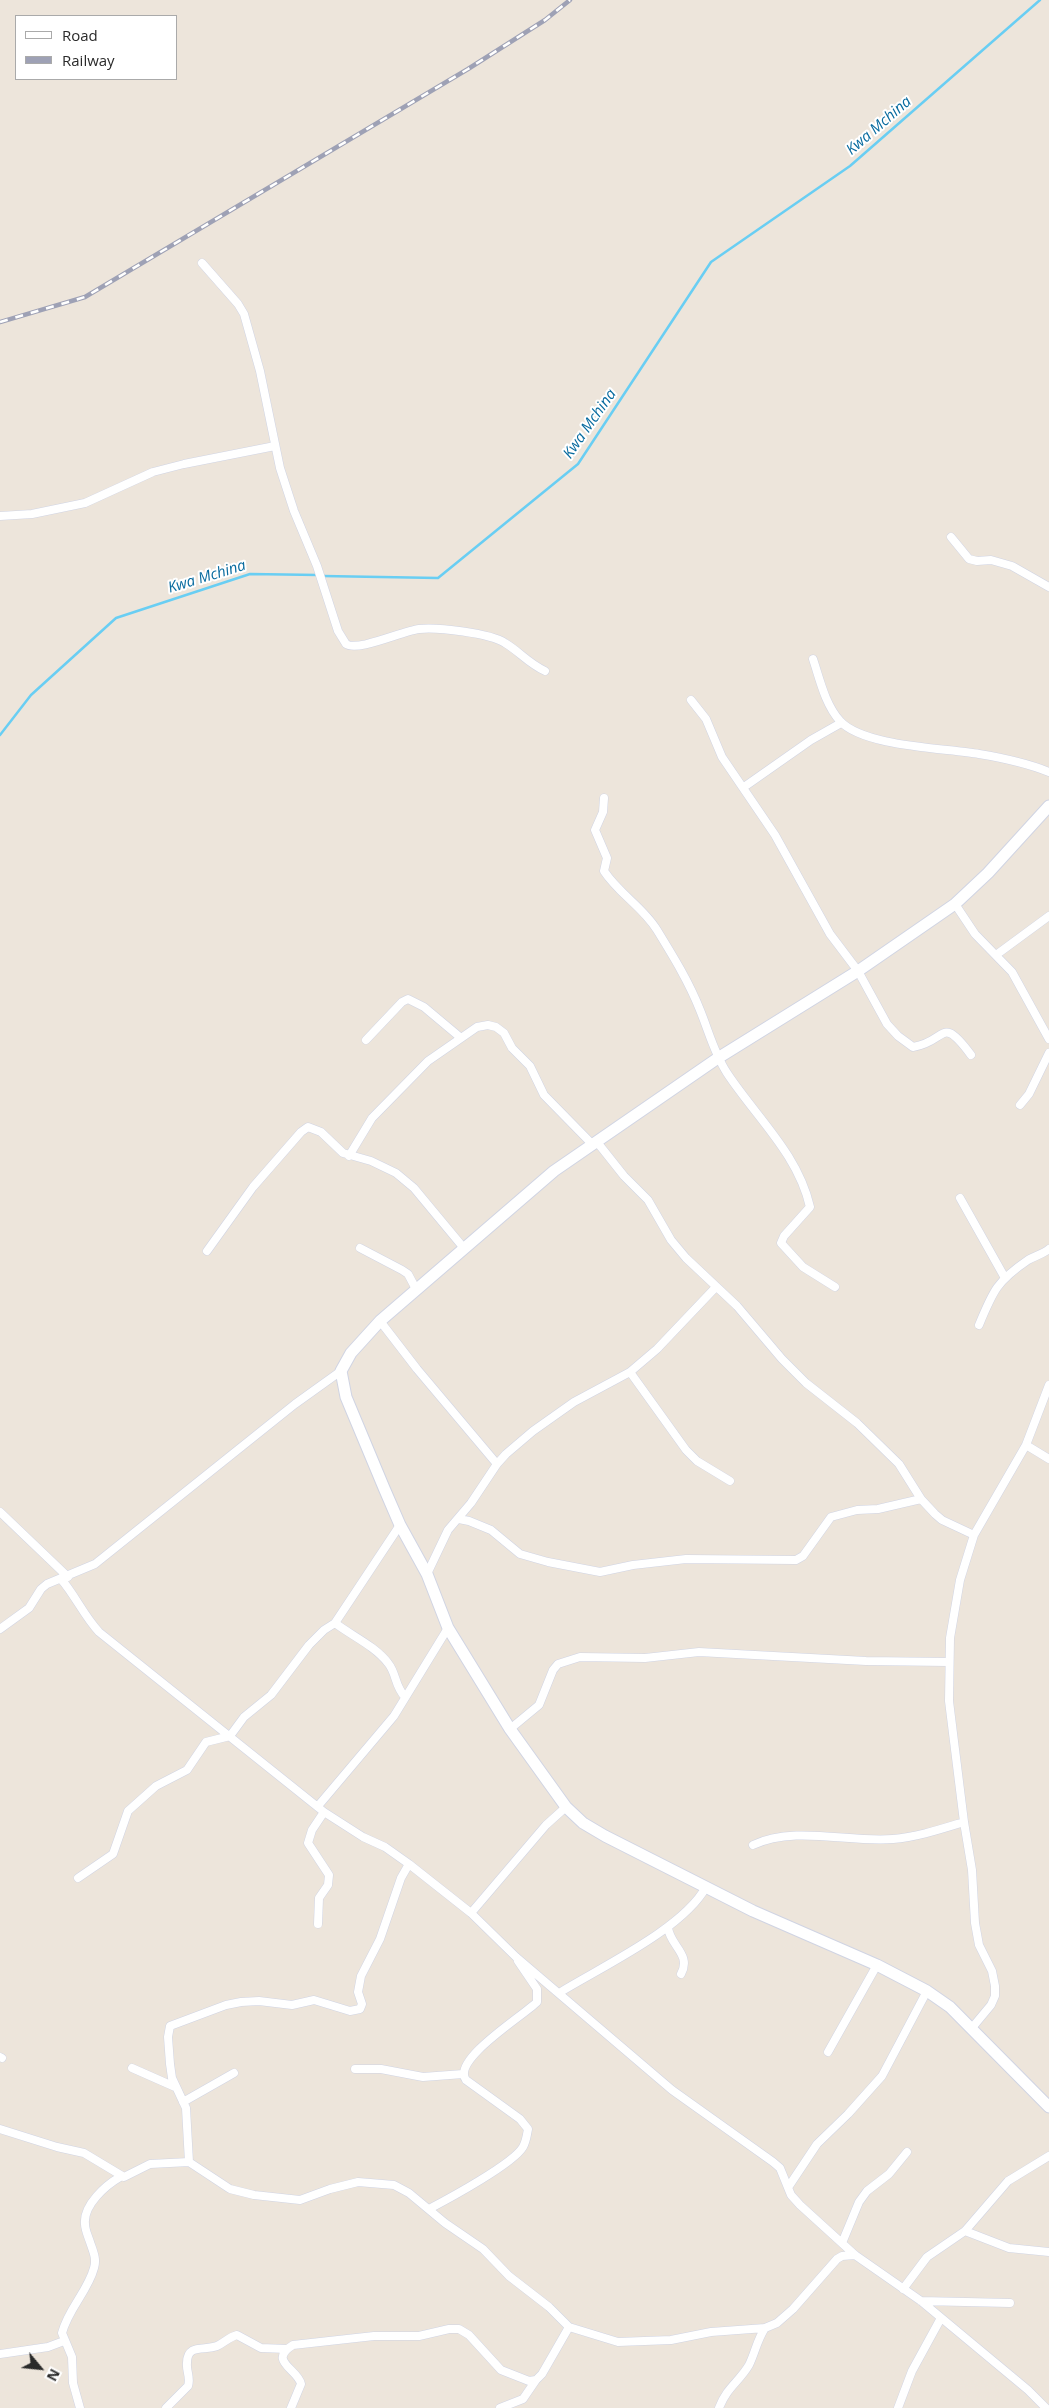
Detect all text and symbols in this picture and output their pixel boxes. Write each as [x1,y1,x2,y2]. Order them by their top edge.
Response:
legend [15,15,178,80]
text: Road [62,25,98,45]
text: Railway [62,50,115,70]
water label: Kwa Mchina [843,93,915,159]
water label: Kwa Mchina [560,386,620,462]
water label: Kwa Mchina [166,557,248,597]
north arrow [15,2343,65,2393]
text: N [43,2366,65,2385]

